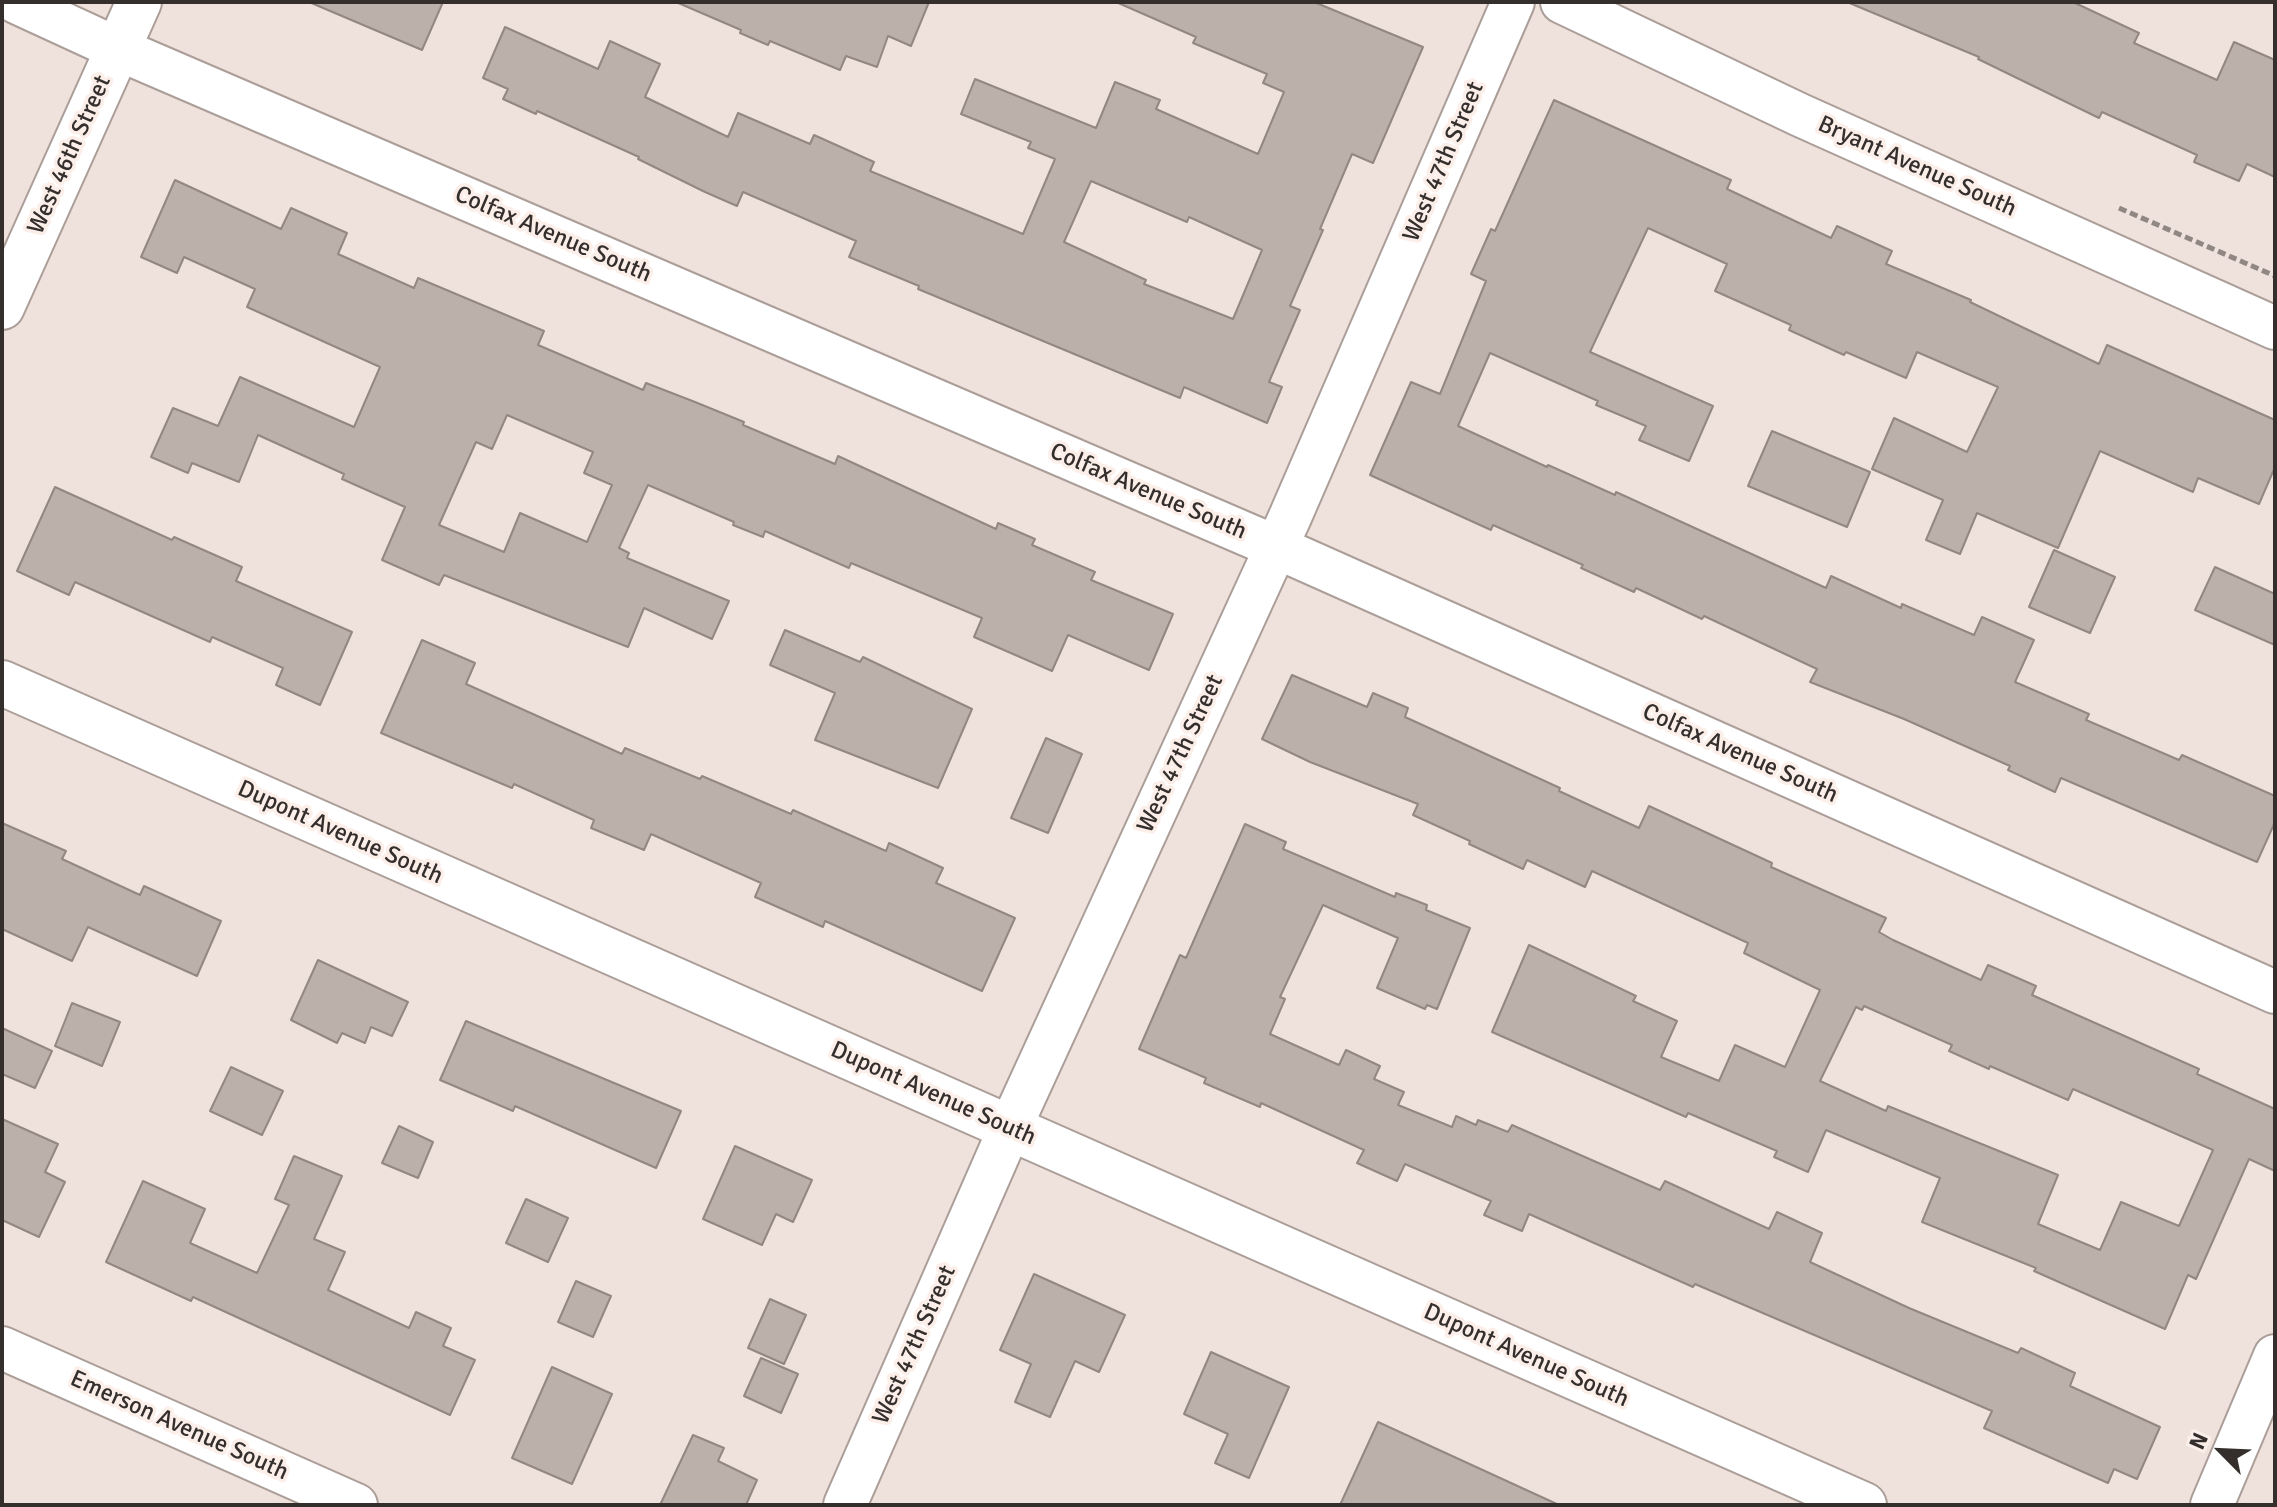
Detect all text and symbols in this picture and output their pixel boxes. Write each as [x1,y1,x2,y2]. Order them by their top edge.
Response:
street label: West 46th Street [22,71,118,239]
street label: West 47th Street [1397,78,1491,246]
street label: Bryant Avenue South [1813,110,2021,224]
street label: Colfax Avenue South [450,181,656,289]
street label: Colfax Avenue South [1045,438,1251,546]
street label: West 47th Street [1132,670,1230,838]
street label: Colfax Avenue South [1638,698,1842,810]
street label: Dupont Avenue South [233,775,447,891]
street label: Dupont Avenue South [826,1036,1040,1152]
street label: West 47th Street [867,1261,963,1429]
street label: Dupont Avenue South [1419,1298,1633,1414]
street label: Emerson Avenue South [65,1365,293,1487]
north arrow [2181,1411,2261,1491]
text: N [2183,1429,2214,1454]

